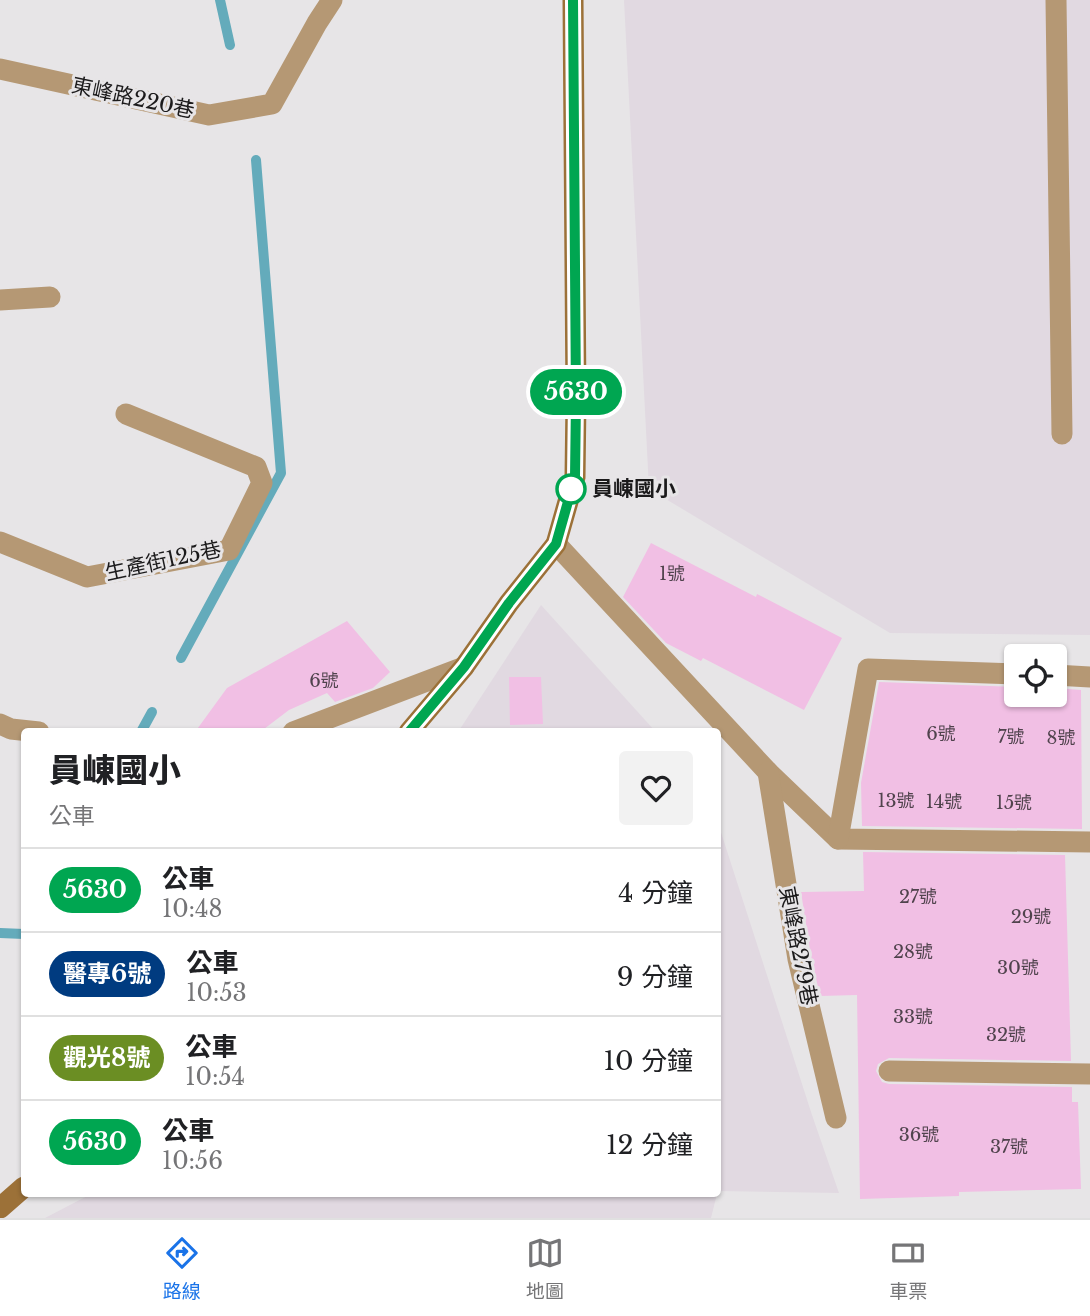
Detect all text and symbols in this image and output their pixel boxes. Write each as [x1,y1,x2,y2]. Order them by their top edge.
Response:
street label: 東峰路220巷 [69,72,197,124]
line badge: 5630 [527,369,625,415]
text: 5630 [544,377,608,406]
marker: 員崠國小 [556,474,586,504]
place label: 員崠國小 [592,476,676,502]
street label: 生產街125巷 [102,536,224,586]
house number: 1號 [659,563,685,585]
map controls [1004,644,1067,707]
button: locate [1004,644,1067,707]
house number: 6號 [309,670,339,692]
house number: 6號 [926,723,956,745]
house number: 7號 [997,726,1025,748]
house number: 8號 [1047,727,1075,749]
text: 員崠國小 [49,750,181,791]
button: heart [619,751,693,825]
house number: 13號 [877,790,915,812]
house number: 14號 [926,791,962,813]
house number: 15號 [996,792,1032,814]
text: 公車 [49,802,95,830]
text: 公車 [162,863,214,895]
text: 5630 [63,875,127,904]
text: 4 分鐘 [618,877,693,909]
street label: 東峰路279巷 [774,884,822,1008]
house number: 27號 [899,886,937,908]
text: 10:48 [162,895,223,923]
house number: 29號 [1011,906,1051,928]
house number: 28號 [893,941,933,963]
text: 公車 [186,947,238,979]
house number: 30號 [997,957,1039,979]
text: 醫專6號 [63,959,151,988]
text: 9 分鐘 [617,961,693,993]
text: 10:53 [186,979,247,1007]
house number: 33號 [893,1006,933,1028]
house number: 32號 [986,1024,1026,1046]
text: 公車 [185,1031,237,1063]
text: 觀光8號 [63,1043,150,1072]
text: 10 分鐘 [603,1045,693,1077]
text: 10:54 [185,1063,245,1091]
text: 公車 [162,1115,214,1147]
house number: 36號 [899,1124,939,1146]
text: 5630 [63,1127,127,1156]
text: 12 分鐘 [606,1129,693,1161]
house number: 37號 [990,1136,1028,1158]
text: 10:56 [162,1147,223,1175]
tab: 路線 [163,1234,201,1303]
tab: 地圖 [526,1234,564,1303]
tab: 車票 [889,1234,927,1303]

